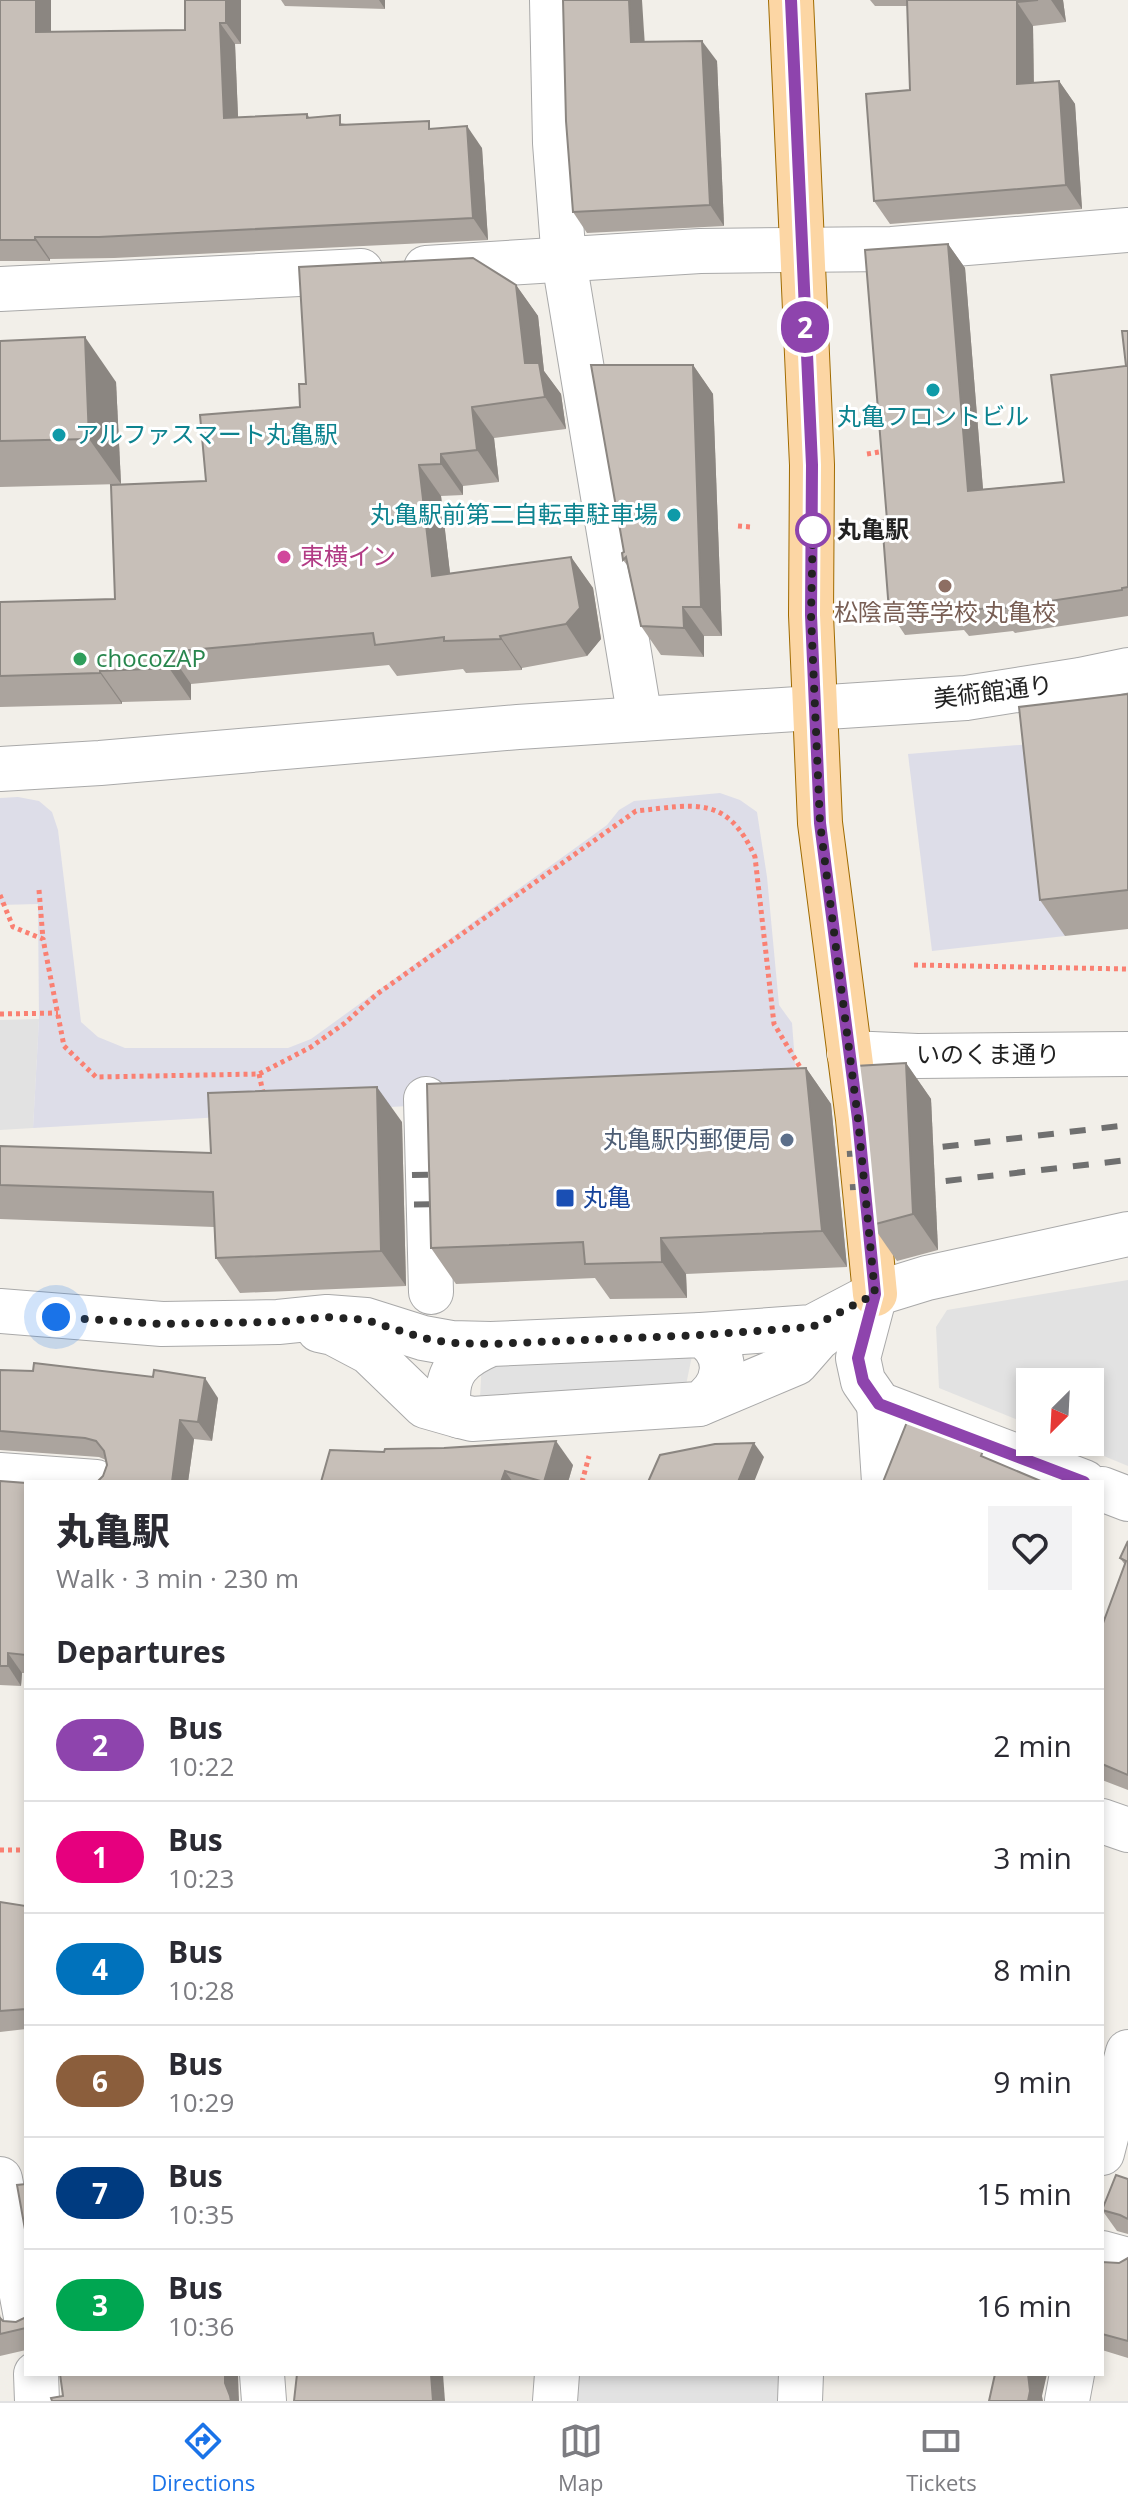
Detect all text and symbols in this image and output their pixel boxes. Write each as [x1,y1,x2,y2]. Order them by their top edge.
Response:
line badge: 2 [779,301,831,353]
text: 2 [797,308,813,346]
marker: 丸亀フロントビル [924,381,942,399]
place label: 丸亀フロントビル [837,399,1029,432]
place label: アルファスマート丸亀駅 [75,417,338,450]
marker: アルファスマート丸亀駅 [50,426,68,444]
place label: 丸亀駅前第二自転車駐車場 [370,497,658,530]
marker: 丸亀駅前第二自転車駐車場 [665,506,683,524]
place label: 丸亀駅 [837,512,909,545]
marker: 丸亀駅 [796,513,830,547]
place label: 東横イン [300,539,396,572]
marker: 東横イン [275,548,293,566]
marker: 松陰高等学校 丸亀校 [936,577,954,595]
place label: 松陰高等学校 丸亀校 [834,595,1056,628]
place label: chocoZAP [96,641,206,674]
marker: chocoZAP [71,650,89,668]
street label: 美術館通り [931,667,1054,714]
street label: いのくま通り [916,1037,1060,1070]
place label: 丸亀駅内郵便局 [603,1122,771,1155]
marker: 丸亀駅内郵便局 [778,1131,796,1149]
place label: 丸亀 [583,1180,631,1213]
marker: 丸亀 [554,1187,576,1209]
your location [36,1297,76,1337]
north arrow [1016,1368,1104,1456]
map controls [1016,1368,1104,1456]
text: 丸亀駅 [56,1504,170,1556]
button: heart [988,1506,1072,1590]
text: Walk · 3 min · 230 m [56,1560,299,1596]
text: Departures [56,1631,226,1672]
text: Bus [168,1707,223,1748]
text: 2 min [993,1725,1072,1766]
text: 2 [92,1726,108,1764]
text: 10:22 [168,1748,234,1784]
text: Bus [168,1819,223,1860]
text: 3 min [993,1837,1072,1878]
text: 1 [92,1838,108,1876]
text: 10:23 [168,1860,234,1896]
text: Bus [168,1931,223,1972]
text: 8 min [993,1949,1072,1990]
text: 4 [92,1950,108,1988]
text: 10:28 [168,1972,234,2008]
text: Bus [168,2043,223,2084]
text: 9 min [993,2061,1072,2102]
text: 6 [92,2062,108,2100]
text: 10:29 [168,2084,234,2120]
text: Bus [168,2155,223,2196]
text: 15 min [976,2173,1072,2214]
text: 7 [92,2174,108,2212]
text: 10:35 [168,2196,234,2232]
text: Bus [168,2267,223,2308]
text: 16 min [976,2285,1072,2326]
text: 3 [92,2286,108,2324]
text: 10:36 [168,2308,234,2344]
tab: Directions [151,2419,255,2497]
tab: Map [558,2419,604,2497]
tab: Tickets [906,2419,977,2497]

